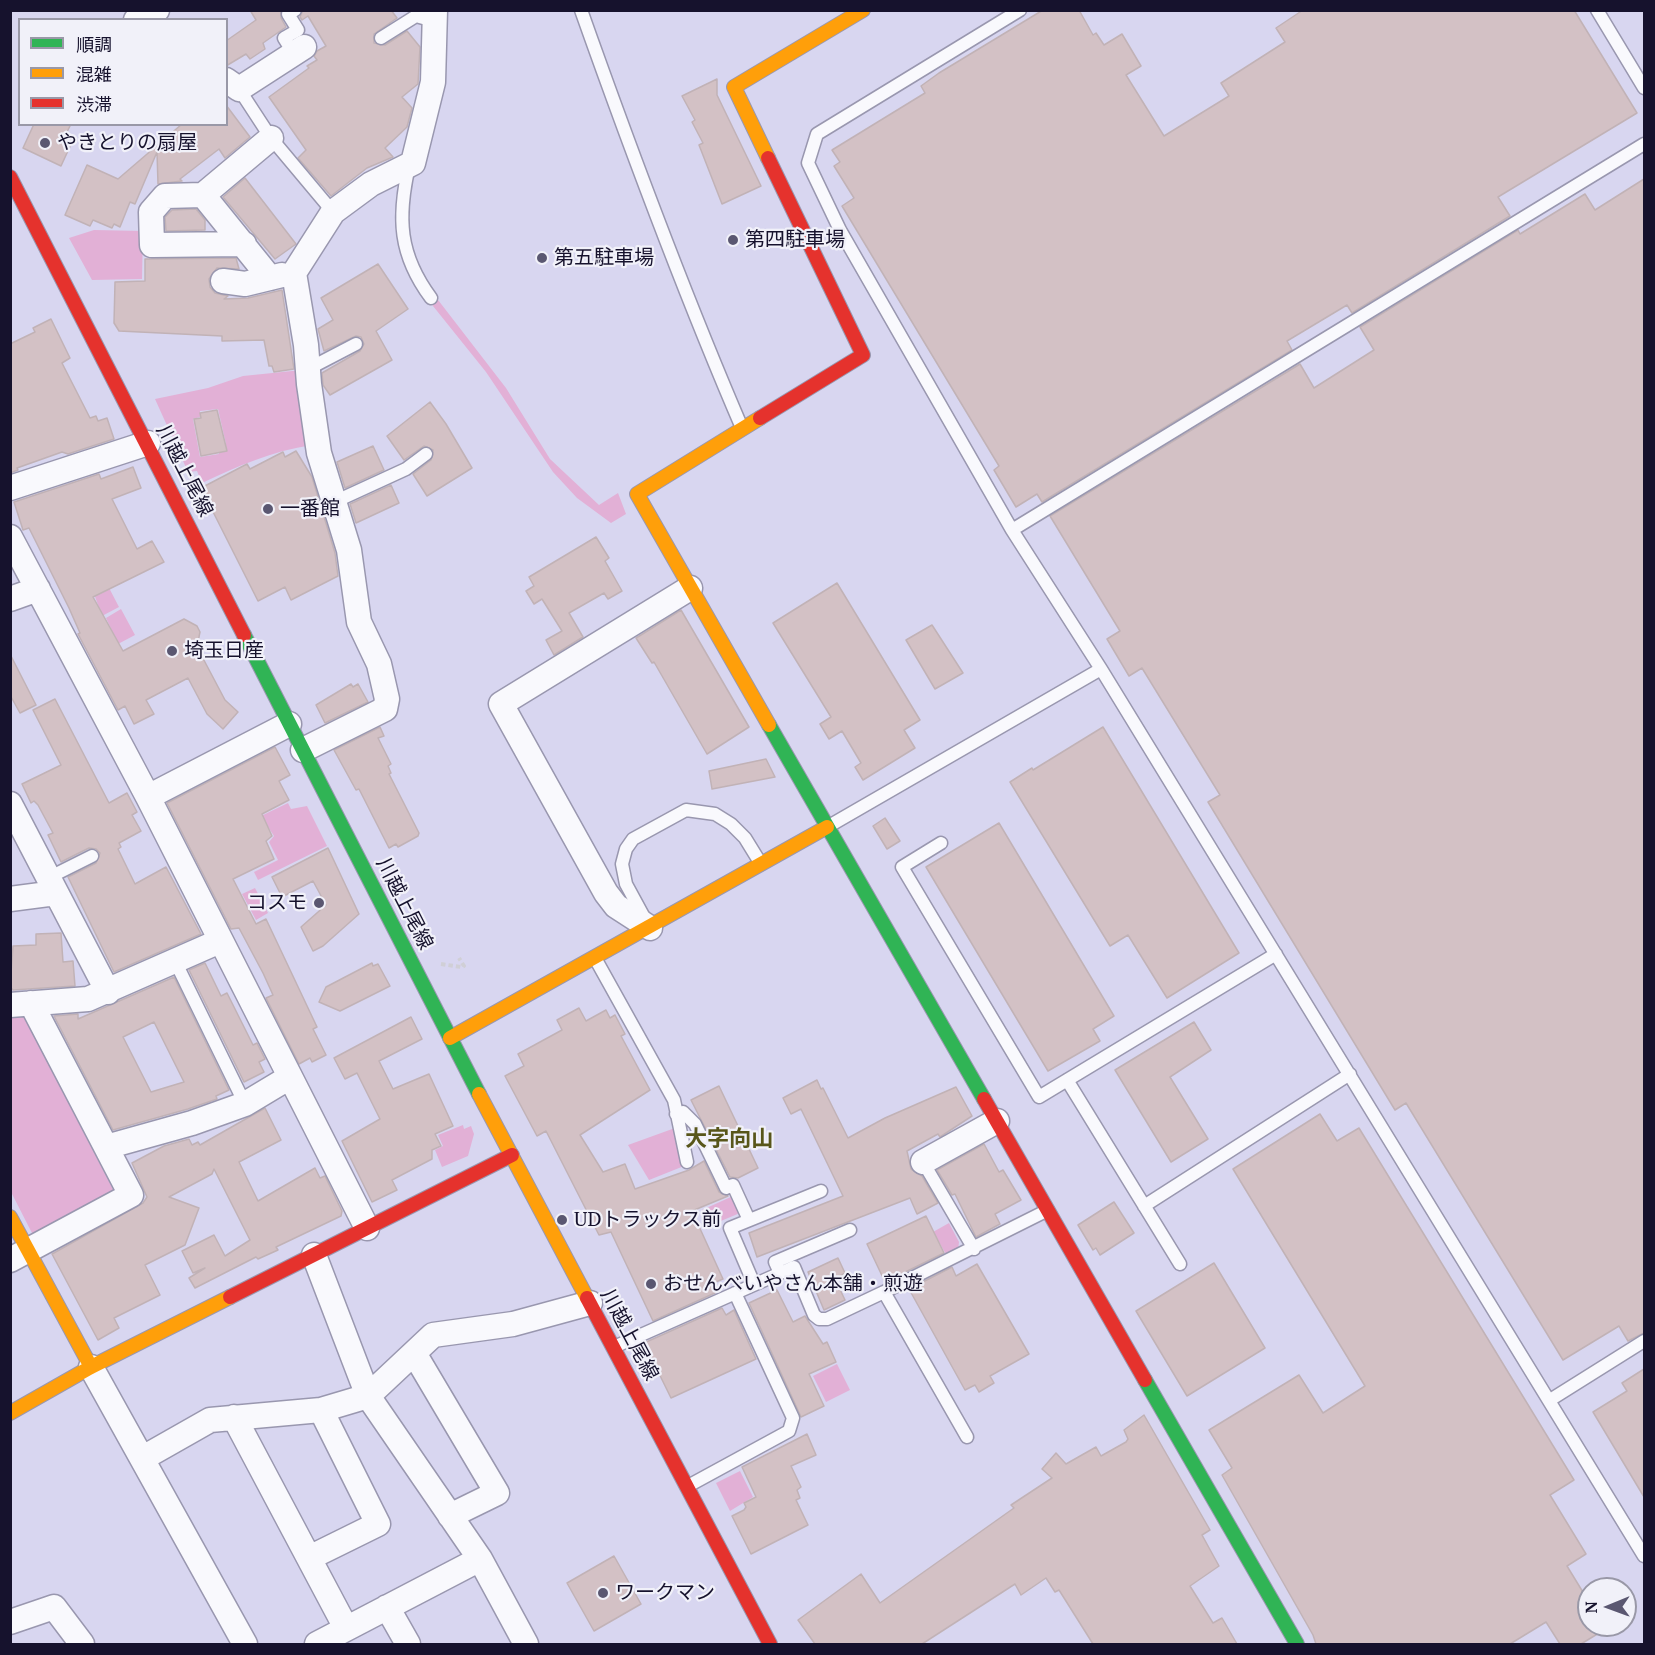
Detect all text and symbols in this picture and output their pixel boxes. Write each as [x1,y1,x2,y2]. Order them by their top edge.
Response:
legend [18,18,228,126]
text: 順調 [76,32,112,56]
text: 混雑 [76,62,112,86]
text: 渋滞 [76,92,112,116]
place label: やきとりの扇屋 [57,131,197,155]
marker: やきとりの扇屋 [38,136,52,150]
place label: 第四駐車場 [745,228,845,252]
marker: 第四駐車場 [726,233,740,247]
place label: 第五駐車場 [554,246,654,270]
marker: 第五駐車場 [535,251,549,265]
street label: 川越上尾線 [151,421,217,521]
place label: 一番館 [280,497,340,521]
marker: 一番館 [261,502,275,516]
place label: 埼玉日産 [184,639,264,663]
marker: 埼玉日産 [165,644,179,658]
street label: 川越上尾線 [371,854,437,954]
place label: コスモ [247,891,307,915]
marker: コスモ [312,896,326,910]
district label: 大字向山 [685,1127,773,1153]
place label: UDトラックス前 [574,1208,722,1232]
marker: UDトラックス前 [555,1213,569,1227]
place label: おせんべいやさん本舗・煎遊 [663,1272,923,1296]
marker: おせんべいやさん本舗・煎遊 [644,1277,658,1291]
street label: 川越上尾線 [595,1285,663,1385]
north arrow [1577,1577,1637,1637]
place label: ワークマン [615,1581,715,1605]
marker: ワークマン [596,1586,610,1600]
text: N [1580,1601,1602,1614]

